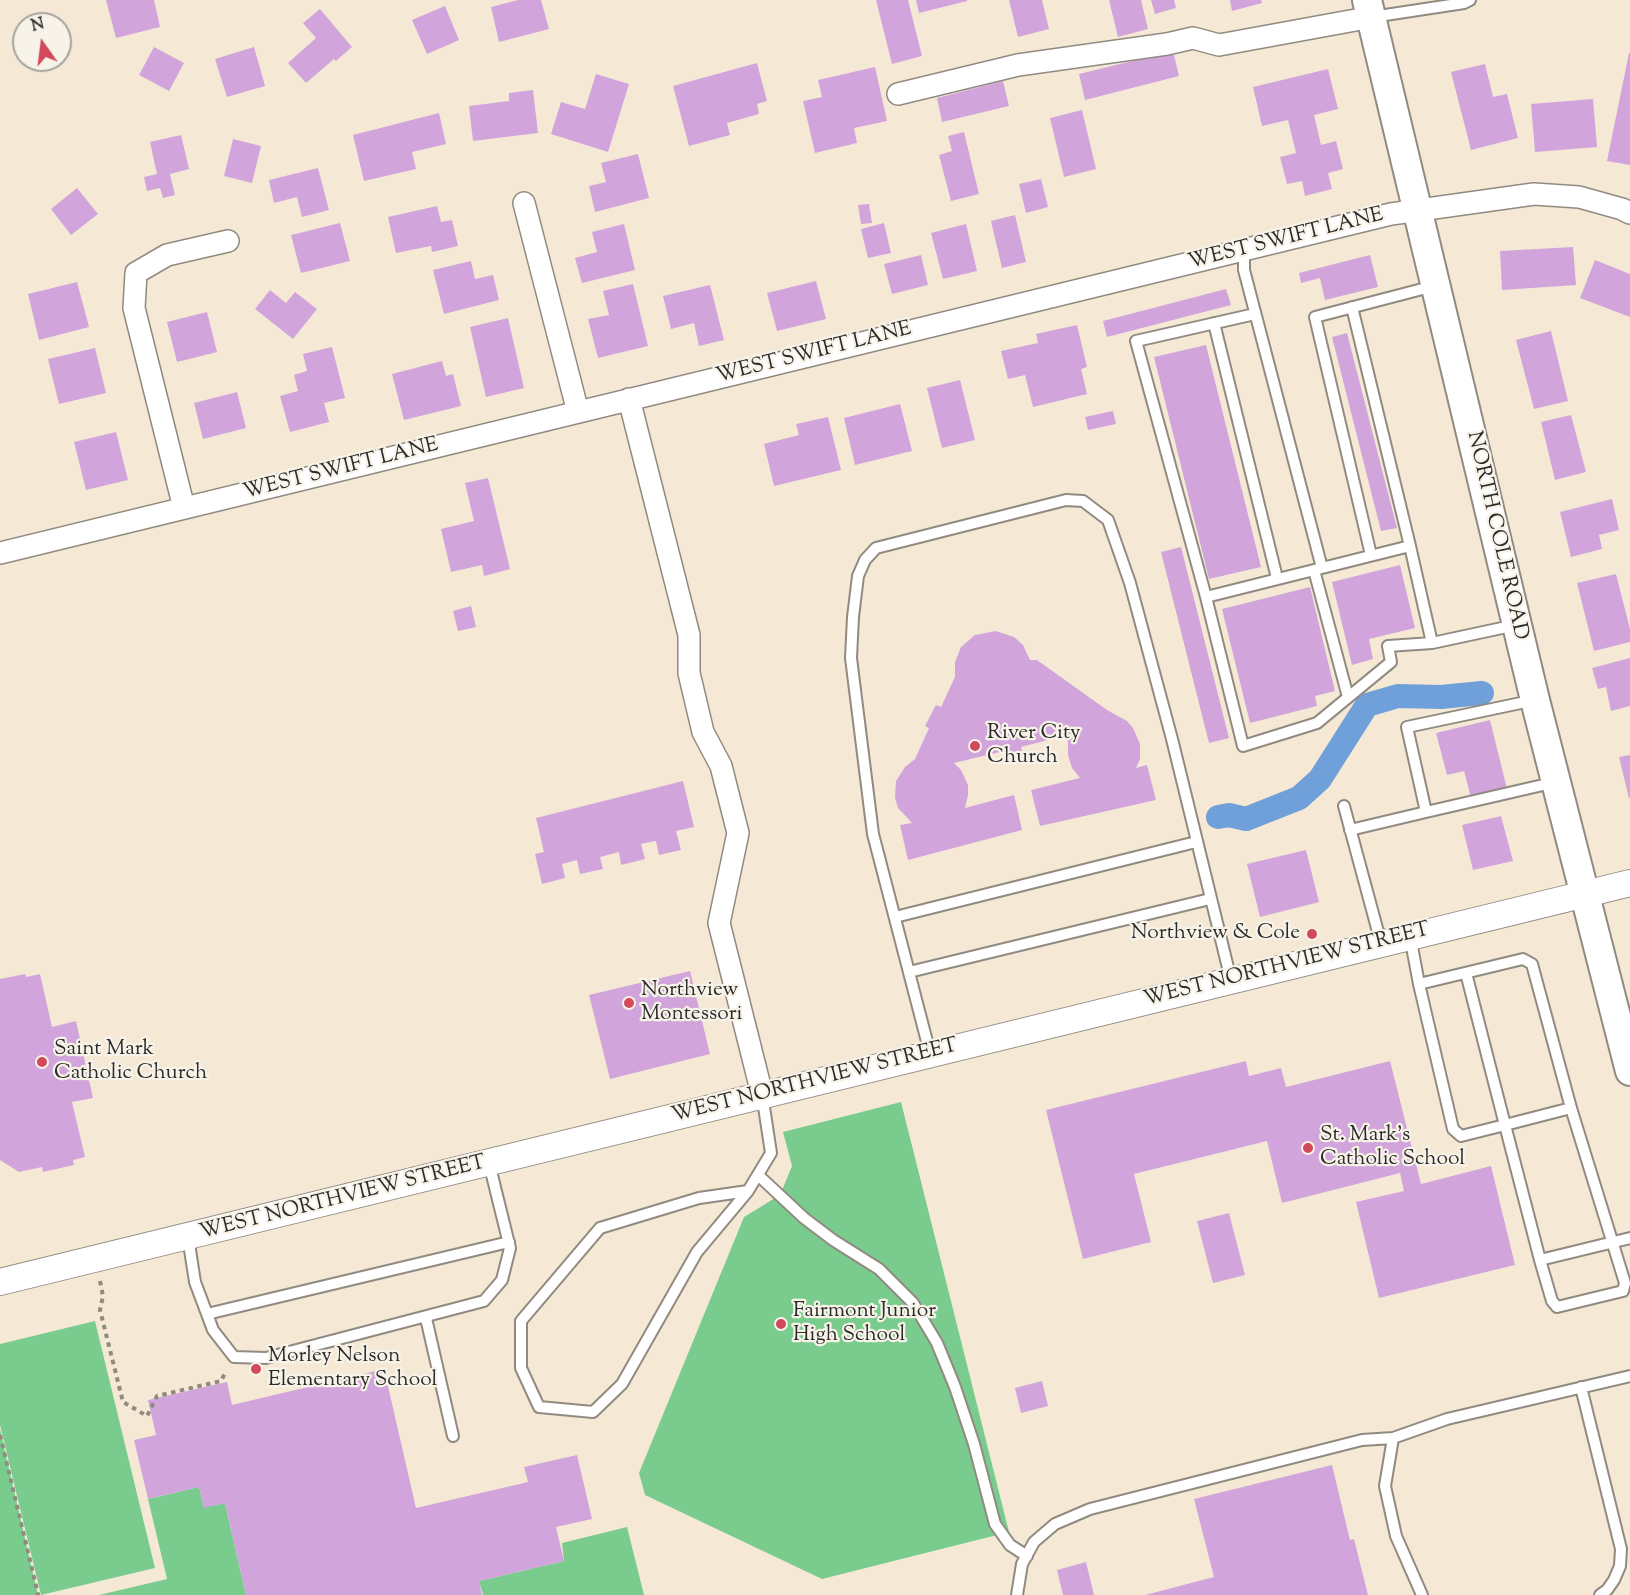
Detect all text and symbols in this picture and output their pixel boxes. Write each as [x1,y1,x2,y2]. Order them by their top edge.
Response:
north arrow [12,12,72,72]
text: N [29,13,47,39]
street label: WEST SWIFT LANE [1186,204,1386,276]
street label: WEST SWIFT LANE [714,318,914,390]
street label: NORTH COLE ROAD [1460,429,1532,643]
street label: WEST SWIFT LANE [241,434,441,506]
place label: River City Church [987,721,1081,771]
marker: River City Church [968,739,982,753]
street label: WEST NORTHVIEW STREET [1141,918,1433,1014]
place label: Northview & Cole [1131,921,1300,947]
marker: Northview & Cole [1305,927,1319,941]
place label: Northview Montessori [641,978,742,1028]
marker: Northview Montessori [622,996,636,1010]
street label: WEST NORTHVIEW STREET [669,1034,961,1130]
place label: Saint Mark Catholic Church [54,1037,207,1087]
marker: Saint Mark Catholic Church [35,1055,49,1069]
place label: St. Mark's Catholic School [1320,1123,1465,1173]
marker: St. Mark's Catholic School [1301,1141,1315,1155]
street label: WEST NORTHVIEW STREET [197,1151,489,1247]
place label: Fairmont Junior High School [793,1299,936,1349]
marker: Fairmont Junior High School [774,1317,788,1331]
place label: Morley Nelson Elementary School [268,1344,437,1394]
marker: Morley Nelson Elementary School [249,1362,263,1376]

